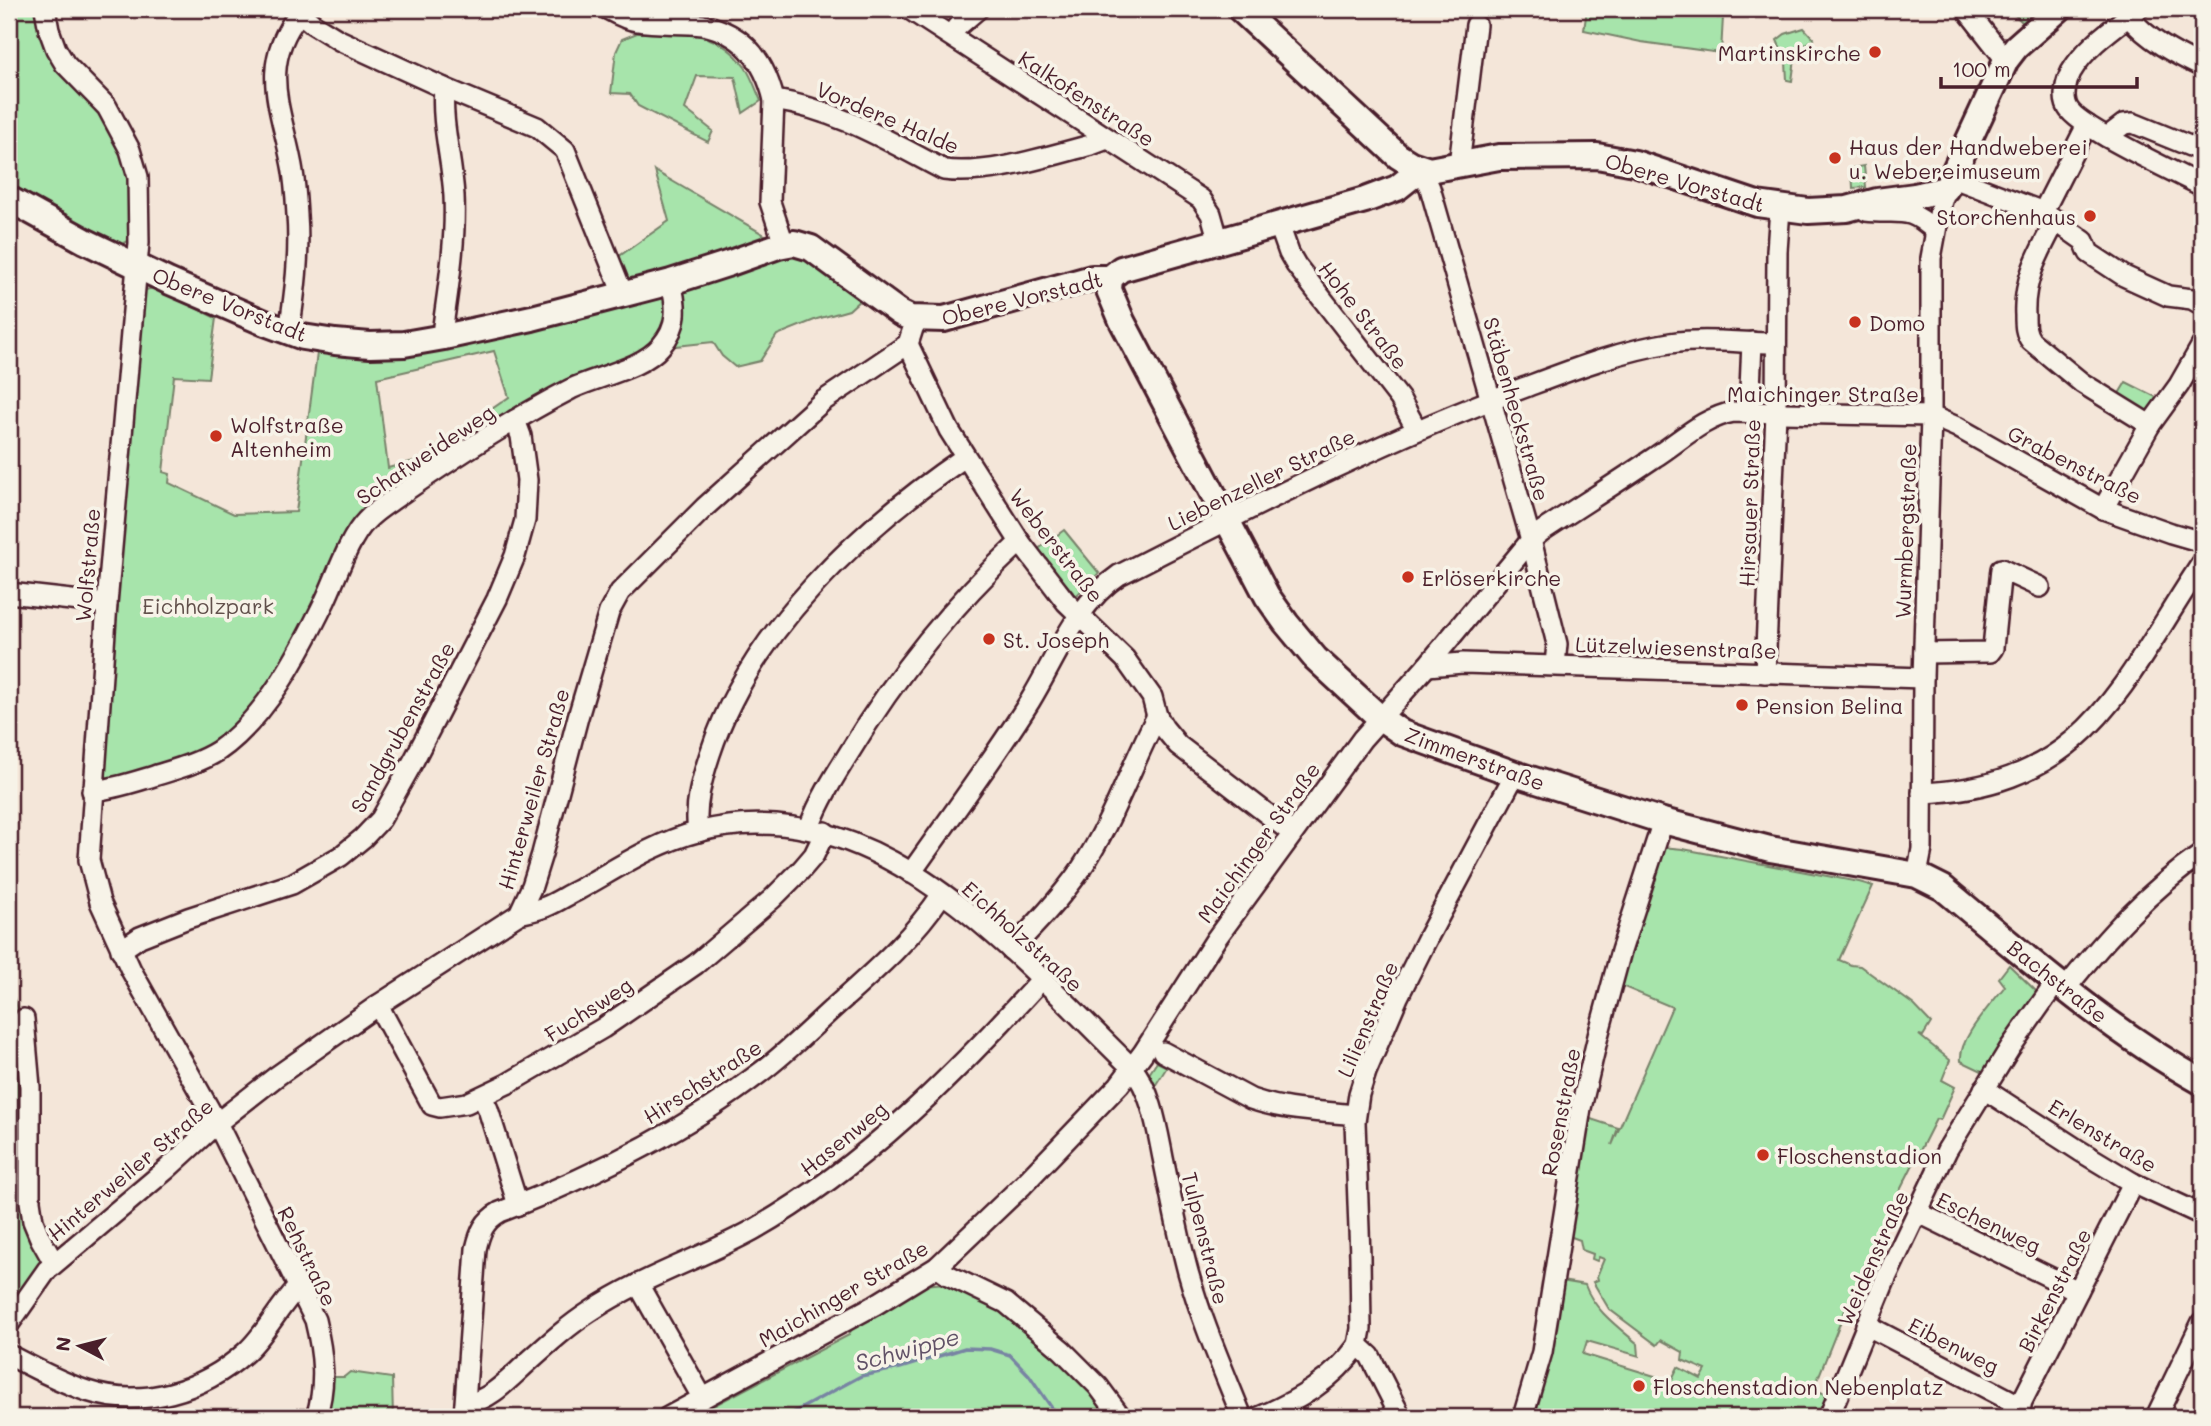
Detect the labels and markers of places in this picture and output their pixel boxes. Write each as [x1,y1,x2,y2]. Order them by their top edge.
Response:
place label: Martinskirche [1718,39,1861,66]
marker: Martinskirche [1867,44,1883,60]
place label: Haus der Handweberei u. Webereimuseum [1849,133,2088,184]
marker: Haus der Handweberei u. Webereimuseum [1827,150,1843,166]
place label: Storchenhaus [1936,203,2076,230]
marker: Storchenhaus [2082,208,2098,224]
place label: Domo [1869,309,1925,336]
marker: Domo [1847,314,1863,330]
place label: Wolfstraße Altenheim [230,411,344,462]
marker: Wolfstraße Altenheim [208,428,224,444]
place label: Erlöserkirche [1422,564,1561,591]
marker: Erlöserkirche [1400,569,1416,585]
place label: St. Joseph [1003,626,1109,653]
marker: St. Joseph [981,631,997,647]
place label: Pension Belina [1756,692,1903,719]
marker: Pension Belina [1734,697,1750,713]
place label: Floschenstadion [1777,1142,1942,1169]
marker: Floschenstadion [1755,1147,1771,1163]
place label: Floschenstadion Nebenplatz [1653,1373,1943,1400]
marker: Floschenstadion Nebenplatz [1631,1378,1647,1394]

